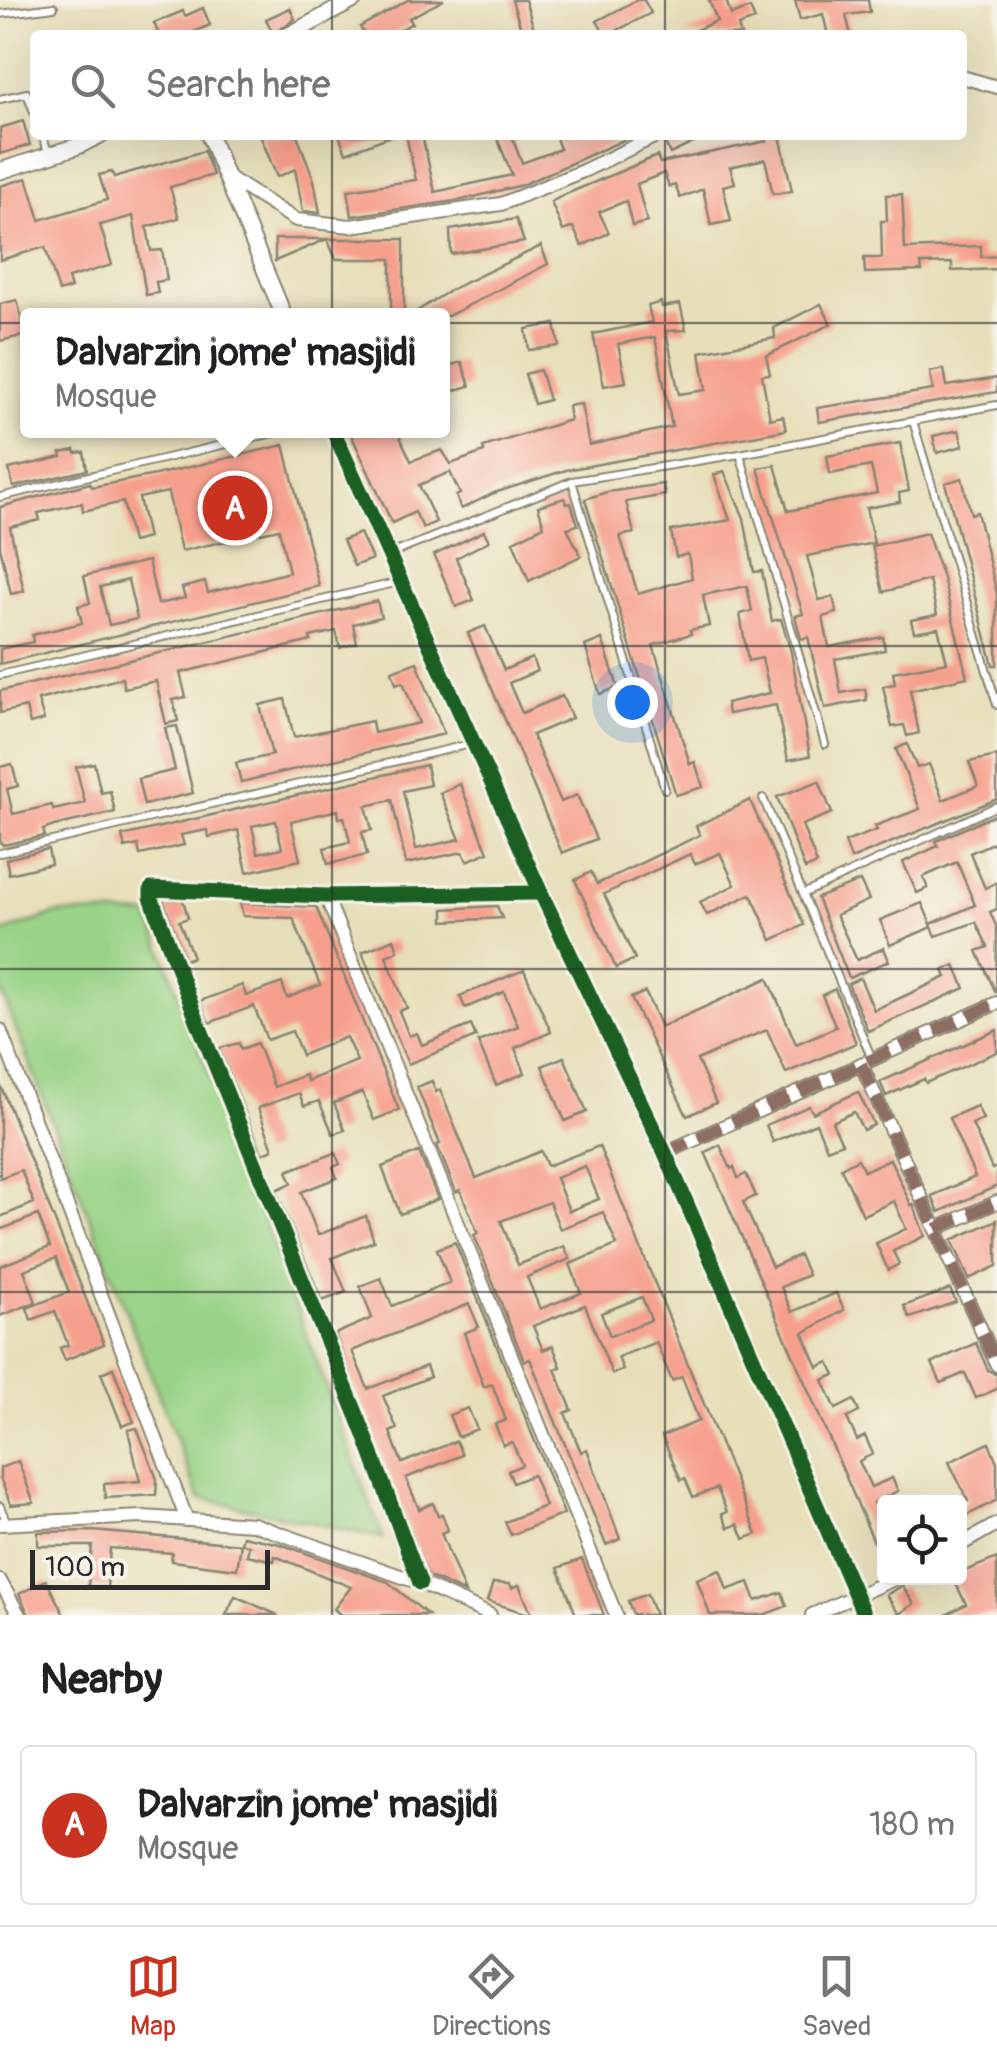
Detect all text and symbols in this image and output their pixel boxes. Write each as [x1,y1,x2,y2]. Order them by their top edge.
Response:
search box [30,30,967,140]
icon: search [65,58,120,113]
text: Search here [145,61,331,109]
popup [20,308,450,438]
text: Dalvarzin jome' masjidi [55,329,415,377]
text: Mosque [55,377,156,417]
pin: A [202,470,268,546]
your location [607,677,658,728]
map controls [877,1495,967,1585]
button: locate [877,1495,967,1585]
scale bar [30,1545,270,1590]
text: 100 m [45,1550,125,1585]
text: Nearby [40,1654,162,1706]
text: Dalvarzin jome' masjidi [137,1781,497,1829]
text: A [64,1805,85,1845]
text: 180 m [869,1805,955,1845]
text: Mosque [137,1829,238,1869]
tab: Map [126,1949,181,2044]
tab: Directions [432,1949,551,2044]
tab: Saved [802,1949,871,2044]

